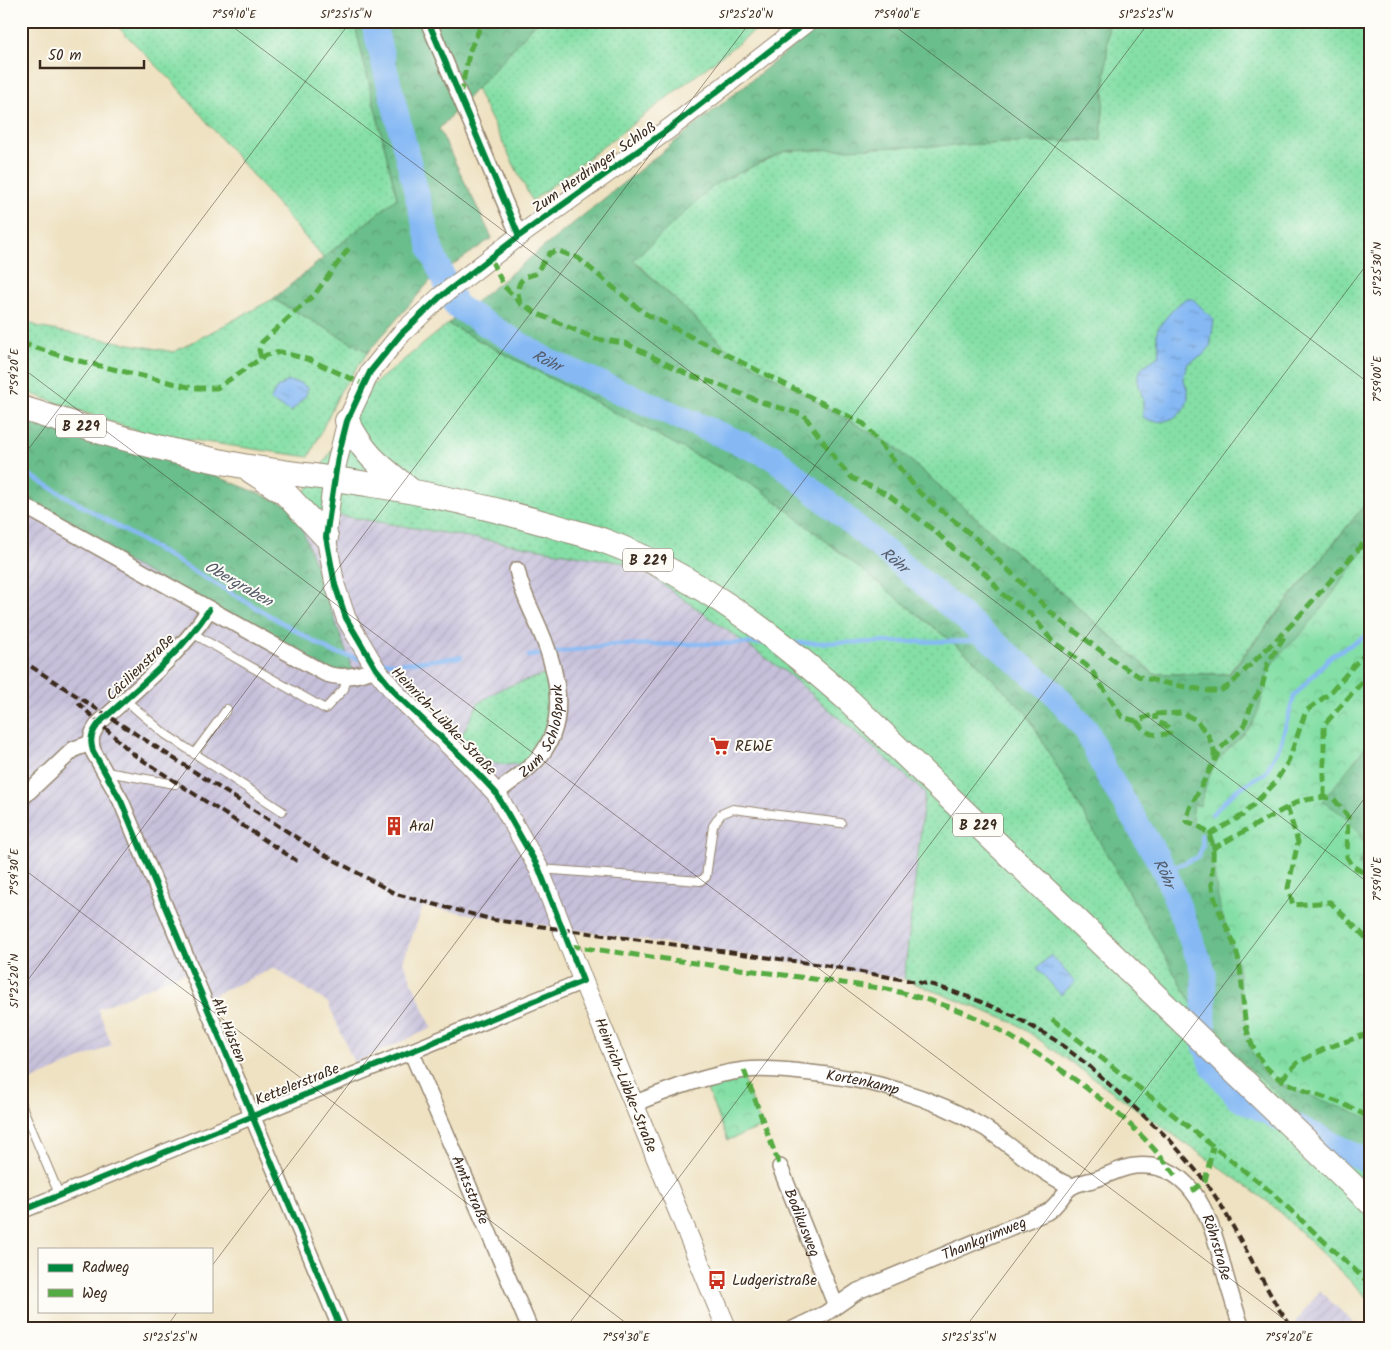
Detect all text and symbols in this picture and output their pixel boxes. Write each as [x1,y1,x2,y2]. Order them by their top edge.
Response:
text: 7°59'10"E [212,5,257,24]
text: 51°25'15"N [320,5,372,24]
text: 51°25'20"N [719,5,773,24]
text: 7°59'00"E [874,5,921,24]
text: 51°25'25"N [1119,5,1173,24]
scale bar [40,38,144,70]
text: 50 m [48,44,82,68]
street label: Zum Herdringer Schloß [527,116,662,220]
text: 51°25'30"N [1368,242,1387,296]
water label: Röhr [527,343,569,381]
text: 7°59'20"E [5,347,24,396]
text: 7°59'00"E [1368,355,1387,402]
road number: B 229 [56,414,106,438]
water label: Röhr [875,541,917,583]
road number: B 229 [623,548,673,572]
water label: Obergraben [199,555,278,615]
street label: Cäcilienstraße [101,628,181,707]
street label: Heinrich-Lübke-Straße [385,662,502,782]
street label: Zum Schloßpark [514,682,571,785]
supermarket icon: REWE [709,735,731,757]
place label: REWE [735,735,774,759]
road number: B 229 [953,814,1003,836]
building icon: Aral [383,815,405,837]
place label: Aral [409,815,434,839]
text: 7°59'30"E [5,847,24,896]
water label: Röhr [1146,854,1183,895]
text: 7°59'10"E [1368,856,1387,901]
text: 51°25'20"N [5,954,24,1008]
street label: Alt Hüsten [204,994,252,1067]
street label: Heinrich-Lübke-Straße [587,1014,663,1157]
street label: Kettelerstraße [252,1057,343,1113]
street label: Kortenkamp [824,1064,902,1103]
street label: Amtsstraße [444,1152,495,1229]
street label: Bodikusweg [777,1185,826,1261]
street label: Thankgrimweg [938,1211,1030,1268]
street label: Röhrstraße [1194,1211,1237,1284]
legend [38,1248,212,1312]
text: Radweg [82,1256,129,1280]
bus stop icon: Ludgeristraße [706,1269,728,1291]
place label: Ludgeristraße [732,1269,817,1293]
text: Weg [82,1282,108,1306]
text: 51°25'25"N [143,1328,197,1347]
text: 7°59'30"E [602,1328,651,1347]
text: 51°25'35"N [942,1328,996,1347]
text: 7°59'20"E [1265,1328,1314,1347]

